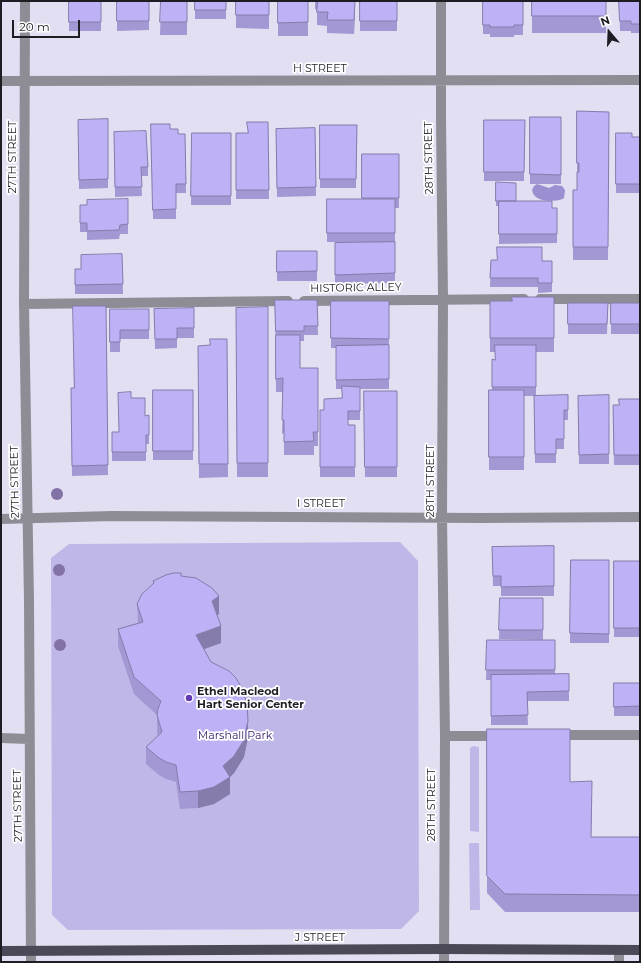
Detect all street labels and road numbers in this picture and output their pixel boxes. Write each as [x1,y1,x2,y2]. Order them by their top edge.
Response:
street label: H STREET [293,62,347,76]
street label: 27TH STREET [6,121,20,193]
street label: 28TH STREET [422,121,436,195]
street label: HISTORIC ALLEY [310,281,402,295]
street label: 28TH STREET [424,444,438,518]
street label: 27TH STREET [8,445,22,519]
street label: I STREET [297,497,345,511]
street label: 28TH STREET [425,768,439,842]
street label: 27TH STREET [11,769,25,843]
street label: J STREET [295,931,345,945]

